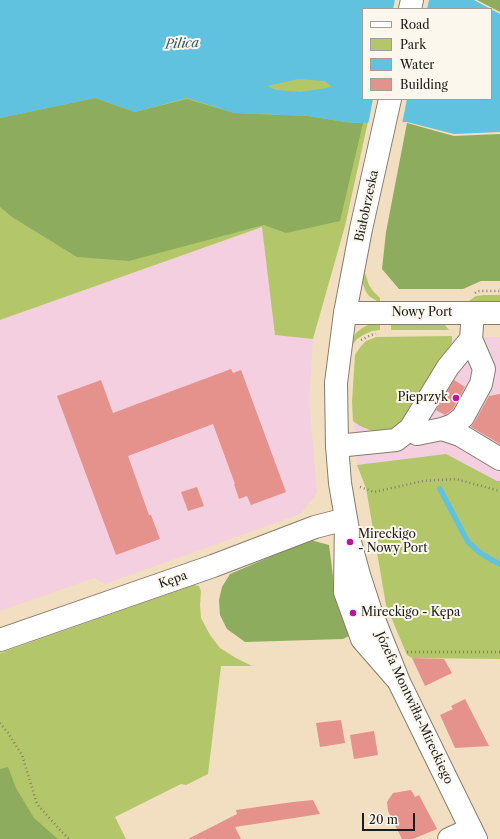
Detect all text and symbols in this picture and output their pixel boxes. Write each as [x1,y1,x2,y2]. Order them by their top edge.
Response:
legend [362,8,492,100]
text: Road [400,17,430,32]
water label: Pilica [165,35,199,53]
text: Park [400,37,426,52]
text: Water [400,57,434,72]
text: Building [400,77,448,92]
street label: Białobrzeska [352,169,382,243]
street label: Nowy Port [392,306,452,320]
place label: Pieprzyk [398,391,448,405]
marker: Pieprzyk [451,393,461,403]
place label: Mireckigo - Nowy Port [358,528,427,556]
marker: Mireckigo - Nowy Port [345,537,355,547]
street label: Kępa [157,568,189,592]
place label: Mireckigo - Kępa [361,606,460,620]
marker: Mireckigo - Kępa [348,608,358,618]
street label: Józefa Montwiłła-Mireckiego [372,630,456,786]
scale bar [364,805,417,831]
text: 20 m [369,812,398,827]

